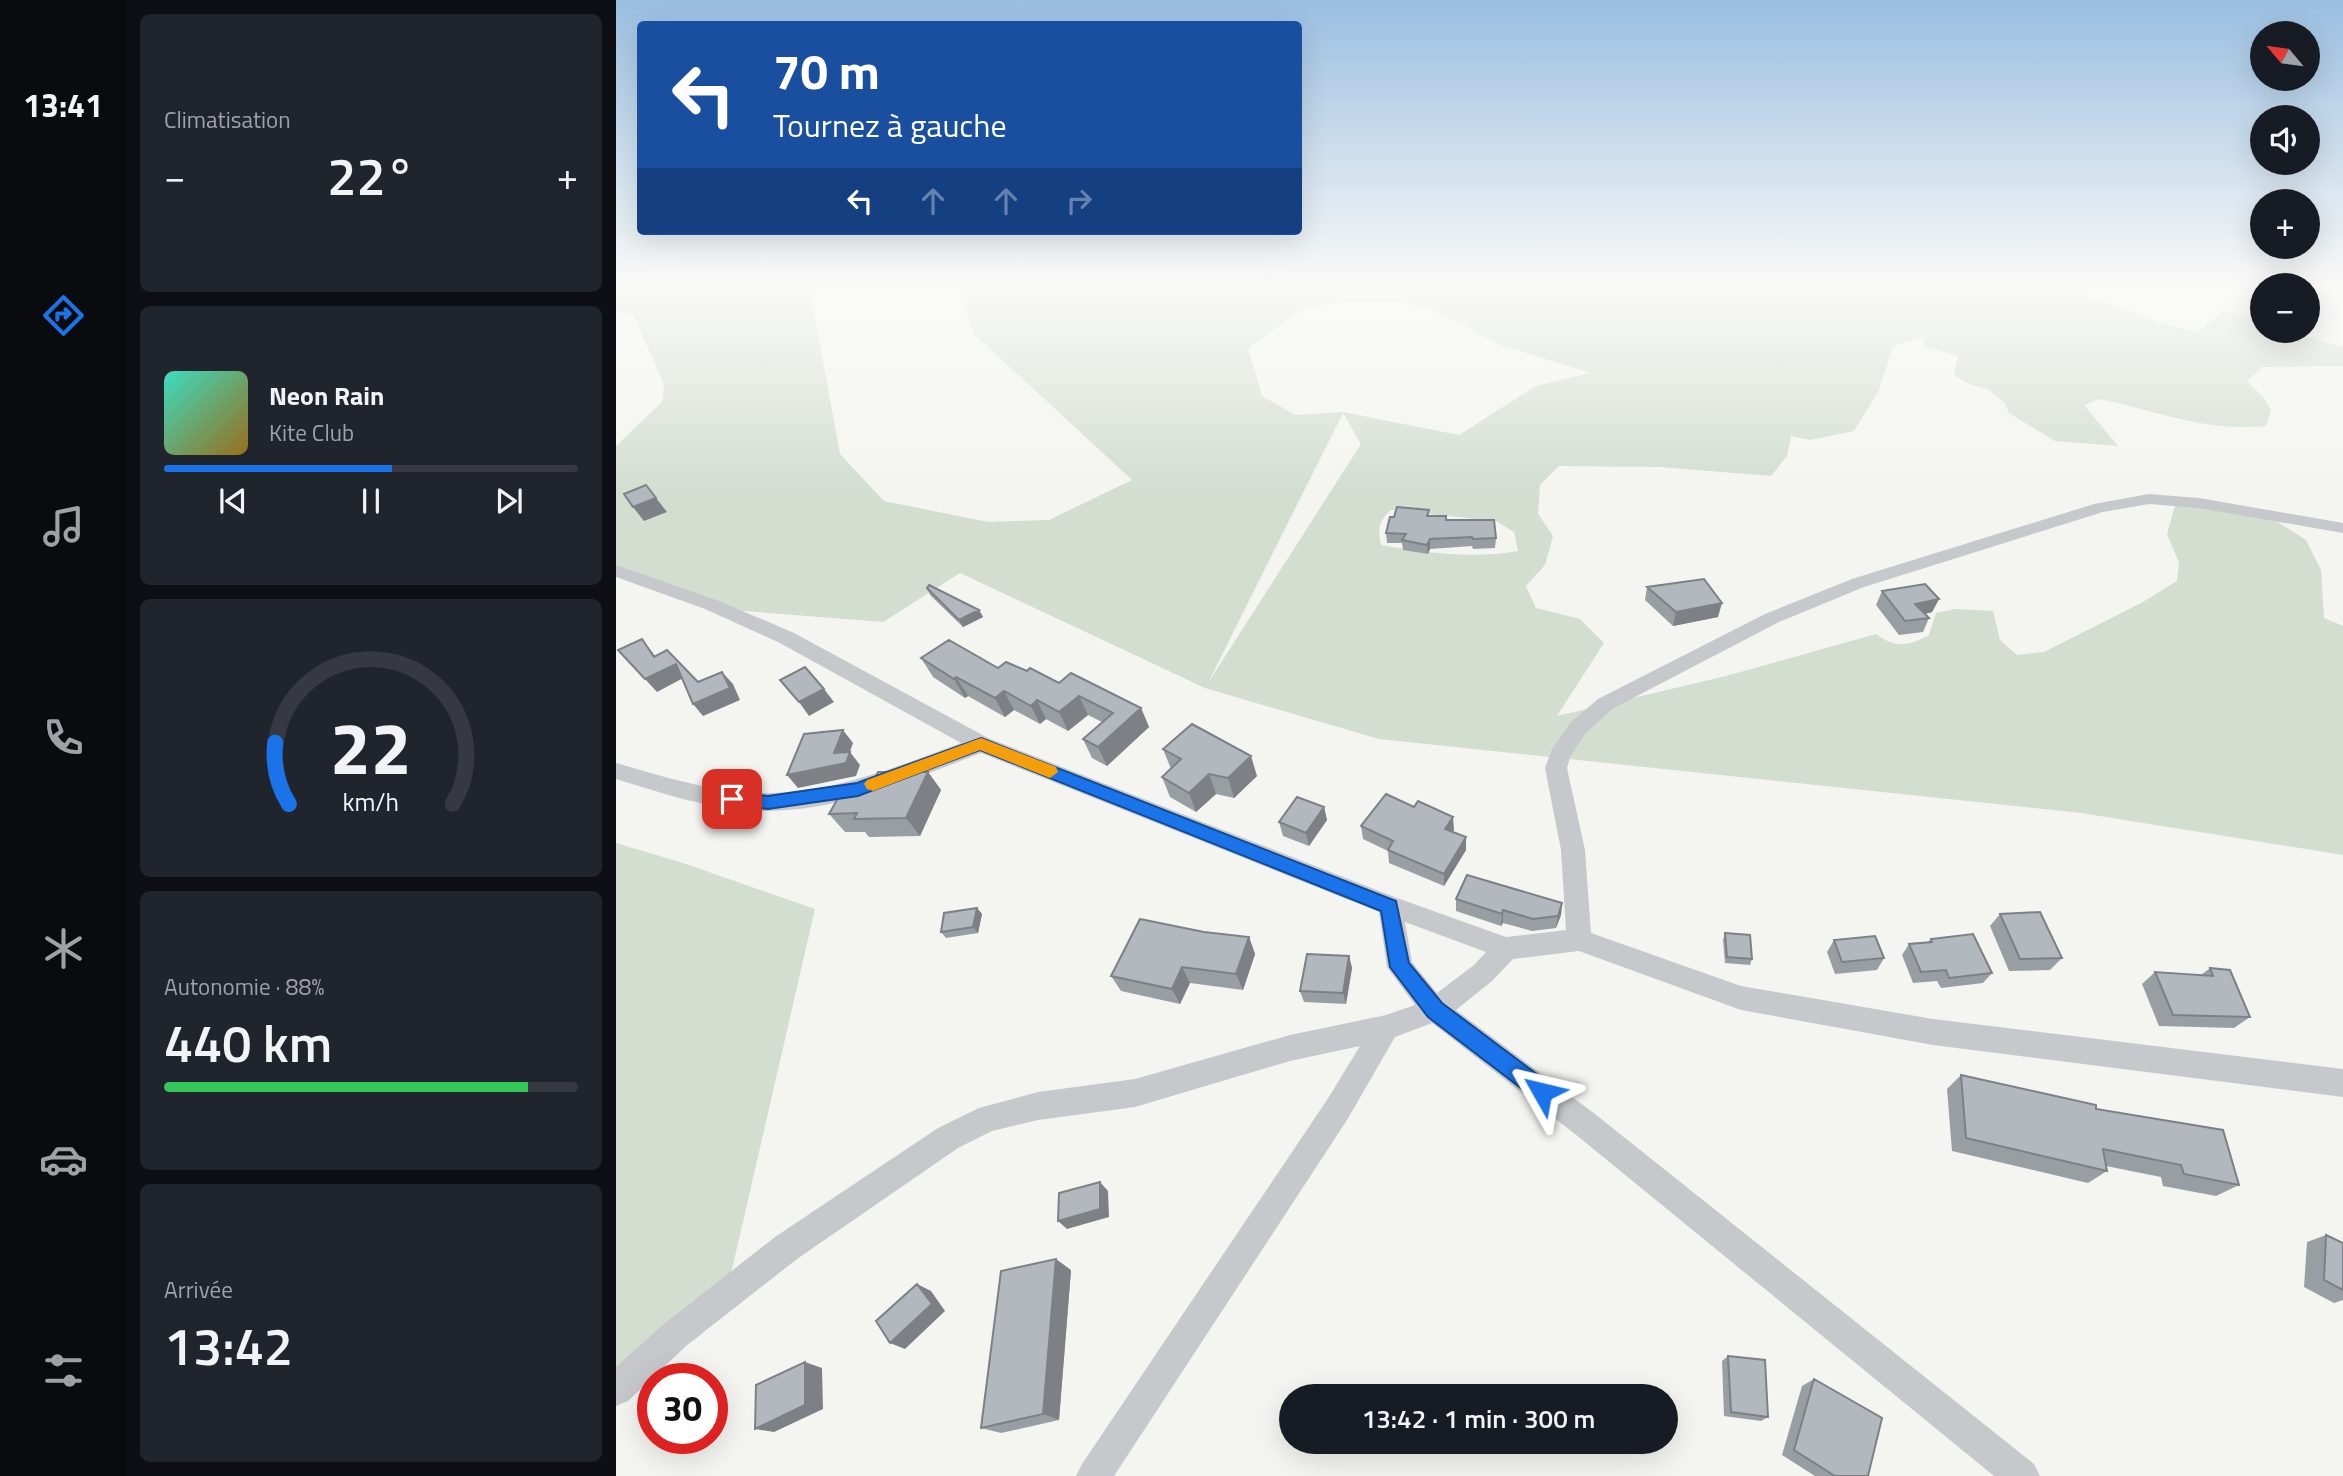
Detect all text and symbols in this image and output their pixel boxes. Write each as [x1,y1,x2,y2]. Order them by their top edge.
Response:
north arrow [2250,21,2320,91]
map controls [2250,21,2320,343]
text: 70 m [773,33,880,108]
icon: left [658,49,749,140]
text: 13:41 [23,81,103,129]
text: Tournez à gauche [773,101,1007,149]
text: Climatisation [164,102,291,137]
button: sound [2250,105,2320,175]
text: 22° [327,136,415,215]
text: − [164,147,185,205]
text: + [557,147,578,205]
icon: left [841,182,879,220]
icon: ahead [914,182,952,220]
icon: ahead [987,182,1025,220]
icon: right [1060,182,1098,220]
button: + [2250,189,2320,259]
button: − [2250,273,2320,343]
icon: directions [39,291,88,340]
text: Neon Rain [269,376,384,415]
text: Kite Club [269,415,354,450]
icon: previous [214,482,252,520]
icon: pause [352,482,390,520]
icon: next [490,482,528,520]
icon: music [39,502,88,551]
text: 22 [330,692,412,802]
icon: phone [39,713,88,762]
pin [702,769,762,829]
icon: arrive [713,780,751,818]
text: km/h [343,783,399,821]
icon: climate [39,924,88,973]
text: Autonomie · 88% [164,969,324,1004]
text: 440 km [164,1003,332,1082]
position arrow [1505,1055,1579,1129]
icon: car [39,1135,88,1184]
text: Arrivée [164,1272,233,1307]
text: 13:42 [164,1306,293,1385]
icon: filters [39,1346,88,1395]
speed limit sign: 30 [637,1363,728,1454]
text: 13:42 · 1 min · 300 m [1362,1399,1595,1438]

